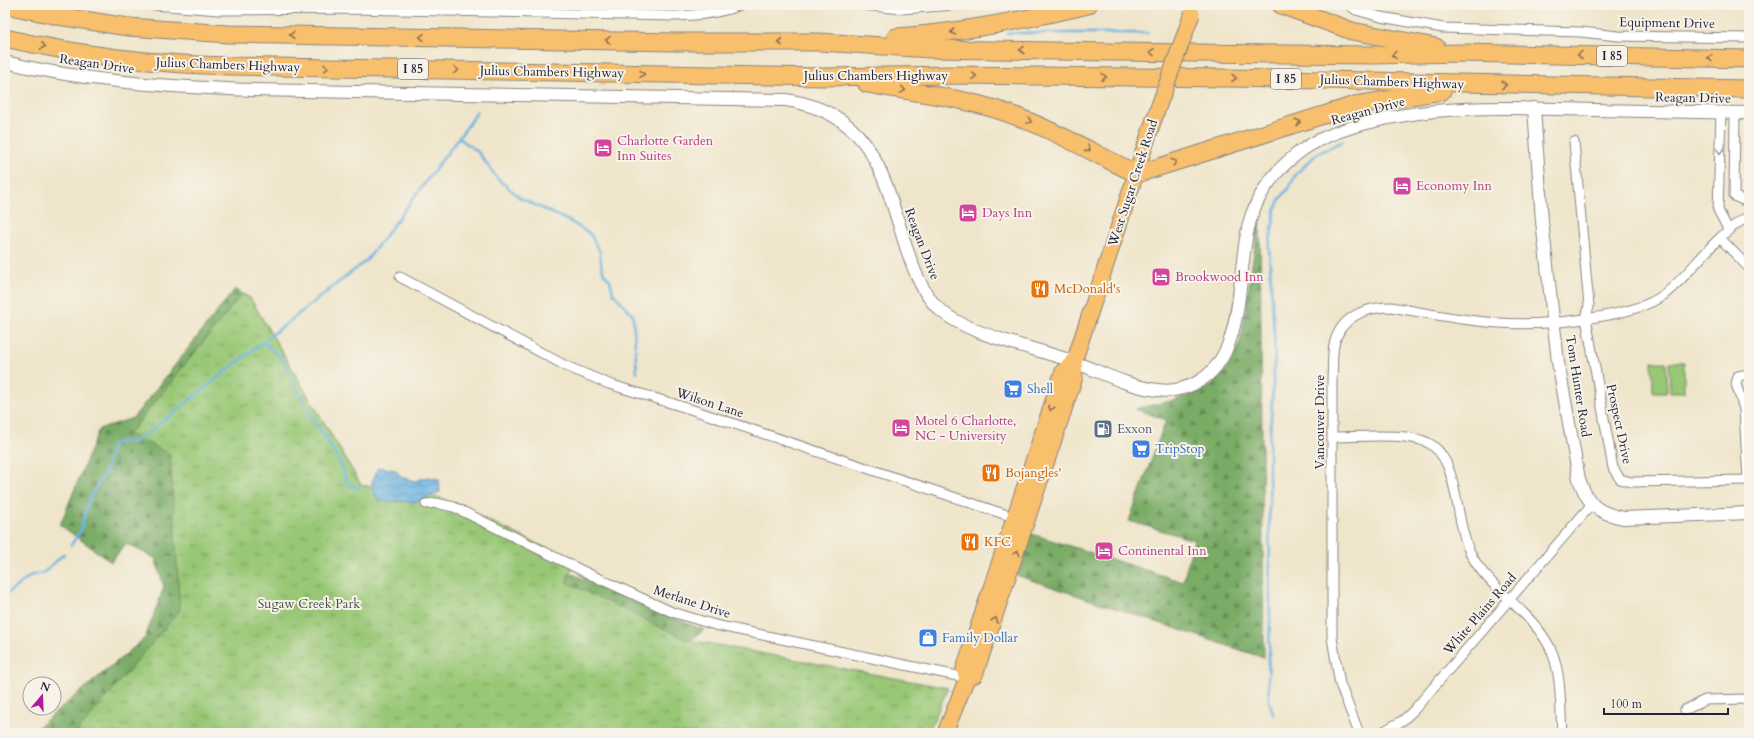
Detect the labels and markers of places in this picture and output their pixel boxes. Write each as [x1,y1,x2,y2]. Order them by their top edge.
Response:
place label: Charlotte Garden Inn Suites [617,132,714,165]
hotel icon: Charlotte Garden Inn Suites [592,137,614,159]
hotel icon: Economy Inn [1391,175,1413,197]
place label: Economy Inn [1416,177,1493,195]
hotel icon: Days Inn [957,202,979,224]
place label: Days Inn [982,204,1033,222]
hotel icon: Brookwood Inn [1150,266,1172,288]
place label: Brookwood Inn [1175,268,1264,286]
restaurant icon: McDonald's [1029,278,1051,300]
place label: McDonald's [1054,280,1120,298]
supermarket icon: Shell [1002,378,1024,400]
place label: Shell [1027,380,1054,398]
place label: Motel 6 Charlotte, NC - University [915,412,1016,445]
hotel icon: Motel 6 Charlotte, NC - University [890,417,912,439]
fuel station icon: Exxon [1092,418,1114,440]
place label: Exxon [1117,420,1153,438]
supermarket icon: TripStop [1130,438,1152,460]
place label: TripStop [1155,440,1204,458]
restaurant icon: Bojangles' [980,462,1002,484]
place label: Bojangles' [1005,464,1061,482]
restaurant icon: KFC [959,531,981,553]
place label: KFC [984,533,1011,551]
hotel icon: Continental Inn [1093,540,1115,562]
place label: Continental Inn [1118,542,1207,560]
shop icon: Family Dollar [917,627,939,649]
place label: Family Dollar [942,629,1018,647]

